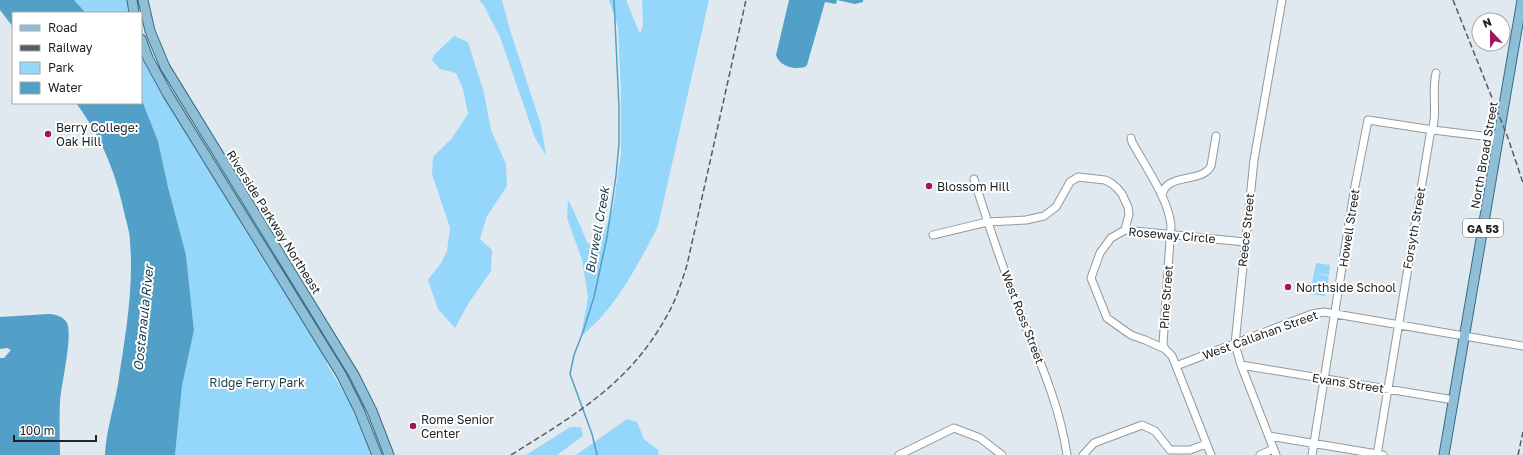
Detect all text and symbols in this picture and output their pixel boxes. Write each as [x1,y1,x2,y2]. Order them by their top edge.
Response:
legend [12,12,142,104]
north arrow [1471,12,1511,52]
text: N [1481,15,1493,30]
text: Road [48,20,77,35]
text: Railway [48,40,93,55]
text: Park [48,60,74,75]
text: Water [48,80,82,95]
street label: North Broad Street [1467,100,1501,210]
place label: Berry College: Oak Hill [56,120,138,149]
marker: Berry College: Oak Hill [43,129,53,139]
street label: Riverside Parkway Northeast [224,147,325,297]
place label: Blossom Hill [937,179,1010,194]
marker: Blossom Hill [924,181,934,191]
water label: Burwell Creek [582,184,613,275]
street label: Forsyth Street [1399,186,1429,270]
street label: Howell Street [1335,188,1363,268]
street label: Reece Street [1235,192,1257,268]
road number: GA 53 [1463,219,1503,237]
street label: Roseway Circle [1128,224,1216,246]
water label: Oostanaula River [129,262,157,372]
street label: Pine Street [1156,264,1176,329]
street label: West Ross Street [998,268,1048,366]
place label: Northside School [1296,280,1396,295]
marker: Northside School [1283,282,1293,292]
street label: West Callahan Street [1200,307,1320,363]
street label: Evans Street [1311,370,1385,396]
park label: Ridge Ferry Park [209,375,305,390]
place label: Rome Senior Center [421,412,494,441]
scale bar [14,417,96,443]
marker: Rome Senior Center [408,421,418,431]
text: 100 m [20,423,54,438]

